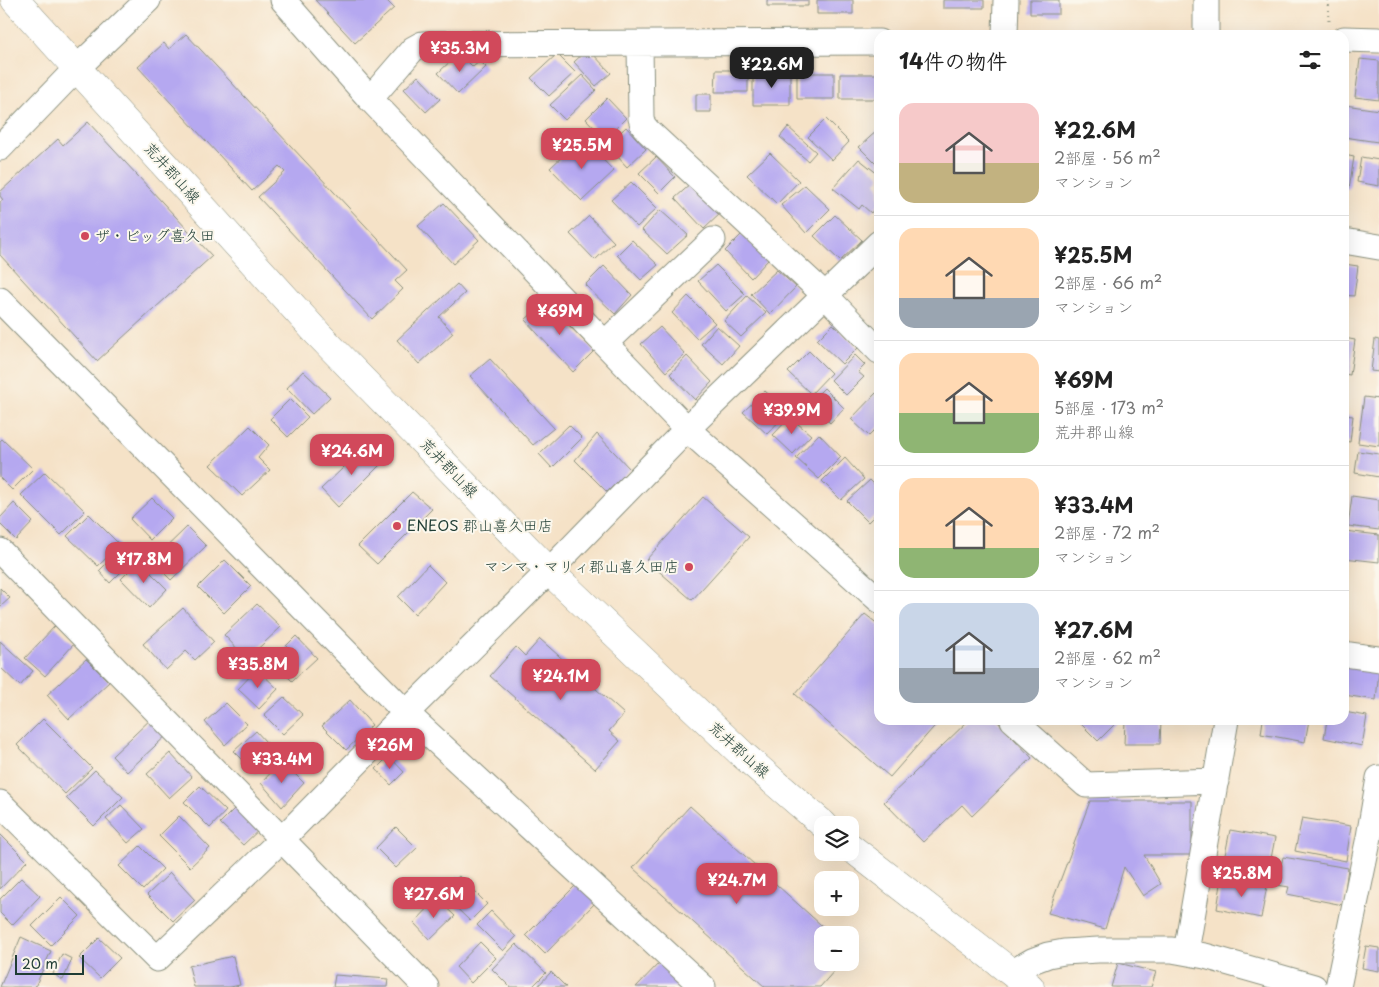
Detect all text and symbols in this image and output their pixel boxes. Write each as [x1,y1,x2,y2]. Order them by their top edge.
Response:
pin: ¥35.3M [419,30,501,73]
text: ¥35.3M [430,35,490,59]
text: 14件の物件 [899,44,1007,76]
pin: ¥22.6M [731,46,813,89]
icon: filters [1296,46,1324,74]
text: ¥22.6M [741,51,803,75]
text: ¥22.6M [1054,113,1136,145]
icon: home [939,123,999,183]
pin: ¥25.5M [541,128,623,170]
text: ¥25.5M [552,132,612,156]
street label: 荒井郡山線 [139,136,207,208]
text: 2部屋 · 56 m² [1054,145,1161,169]
text: マンション [1054,169,1133,193]
place label: ザ・ビッグ喜久田 [95,223,215,246]
marker: ザ・ビッグ喜久田 [79,230,91,242]
text: ¥25.5M [1054,238,1132,270]
icon: home [939,248,999,308]
text: 2部屋 · 66 m² [1054,270,1162,294]
pin: ¥69M [530,294,590,336]
text: マンション [1054,294,1133,318]
text: ¥69M [537,298,583,322]
text: ¥69M [1054,363,1114,395]
icon: home [939,373,999,433]
pin: ¥39.9M [751,392,833,435]
text: 5部屋 · 173 m² [1054,395,1164,419]
text: ¥39.9M [763,397,821,421]
text: 荒井郡山線 [1054,419,1134,443]
street label: 荒井郡山線 [416,432,484,502]
pin: ¥24.6M [311,434,393,476]
text: ¥24.6M [321,438,383,462]
text: ¥33.4M [1054,488,1134,520]
icon: home [939,498,999,558]
place label: ENEOS 郡山喜久田店 [407,513,553,536]
marker: ENEOS 郡山喜久田店 [391,520,403,532]
text: 2部屋 · 72 m² [1054,520,1160,544]
pin: ¥17.8M [103,542,185,584]
text: マンション [1054,544,1133,568]
text: ¥17.8M [116,546,172,570]
place label: マンマ・マリィ郡山喜久田店 [484,554,679,577]
marker: マンマ・マリィ郡山喜久田店 [683,561,695,573]
text: ¥27.6M [1054,613,1133,645]
icon: home [939,623,999,683]
text: 2部屋 · 62 m² [1054,645,1161,669]
pin: ¥35.8M [217,646,299,689]
text: ¥35.8M [228,651,288,675]
pin: ¥24.1M [520,658,602,701]
text: ¥24.1M [533,663,589,687]
text: マンション [1054,669,1133,693]
street label: 荒井郡山線 [704,715,776,783]
pin: ¥26M [360,728,420,770]
text: ¥26M [367,732,413,756]
pin: ¥33.4M [241,742,323,784]
text: ¥33.4M [252,746,312,770]
map controls [814,816,859,971]
button: layers [814,816,859,861]
pin: ¥25.8M [1201,856,1283,898]
text: ¥25.8M [1212,860,1272,884]
pin: ¥24.7M [696,862,778,905]
text: ¥24.7M [707,867,767,891]
button: + [814,871,859,916]
pin: ¥27.6M [393,876,475,919]
text: ¥27.6M [404,881,464,905]
button: − [814,926,859,971]
scale bar [15,952,84,975]
text: 20 m [22,953,58,974]

